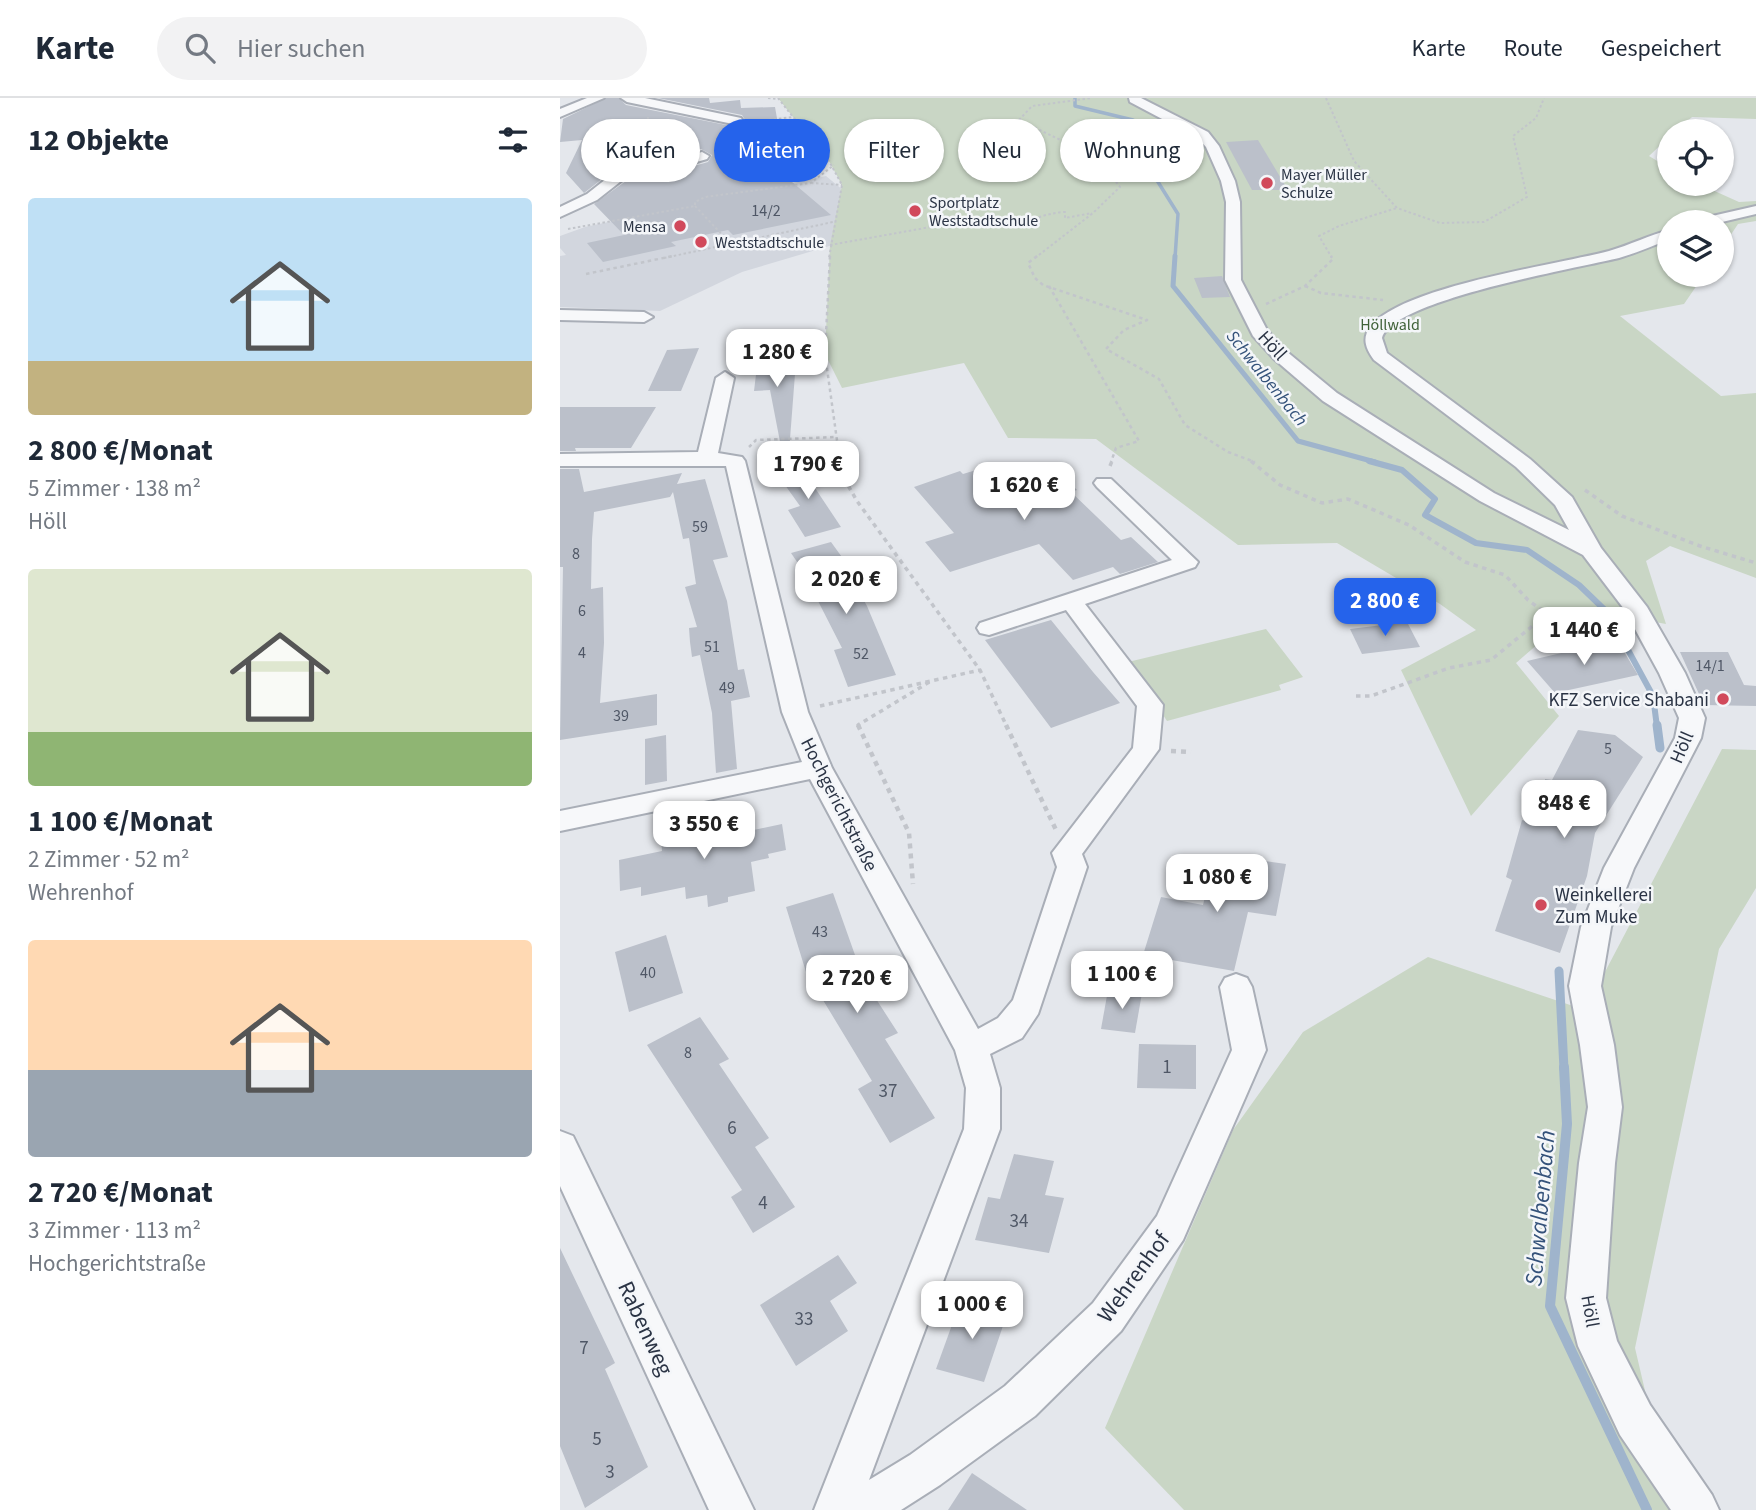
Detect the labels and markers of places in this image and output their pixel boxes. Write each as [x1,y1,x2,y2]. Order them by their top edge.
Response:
place label: Mayer Müller Schulze [1281,164,1367,204]
marker: Mayer Müller Schulze [1259,175,1275,191]
place label: Sportplatz Weststadtschule [929,192,1038,232]
marker: Sportplatz Weststadtschule [907,203,923,219]
place label: Mensa [623,216,666,238]
marker: Mensa [672,218,688,234]
place label: Weststadtschule [715,232,824,254]
marker: Weststadtschule [693,234,709,250]
pin: 1 280 € [712,330,842,389]
pin: 1 790 € [743,442,873,501]
pin: 1 620 € [959,462,1089,522]
pin: 2 020 € [781,556,911,616]
pin: 2 800 € [1320,578,1450,638]
pin: 1 440 € [1519,608,1649,667]
place label: KFZ Service Shabani [1549,687,1709,714]
marker: KFZ Service Shabani [1715,691,1731,707]
pin: 848 € [1515,780,1613,840]
pin: 3 550 € [639,802,769,861]
pin: 1 080 € [1152,854,1282,914]
place label: Weinkellerei Zum Muke [1555,882,1653,931]
marker: Weinkellerei Zum Muke [1533,897,1549,913]
pin: 1 100 € [1057,951,1187,1011]
pin: 2 720 € [792,956,922,1015]
pin: 1 000 € [907,1282,1037,1341]

